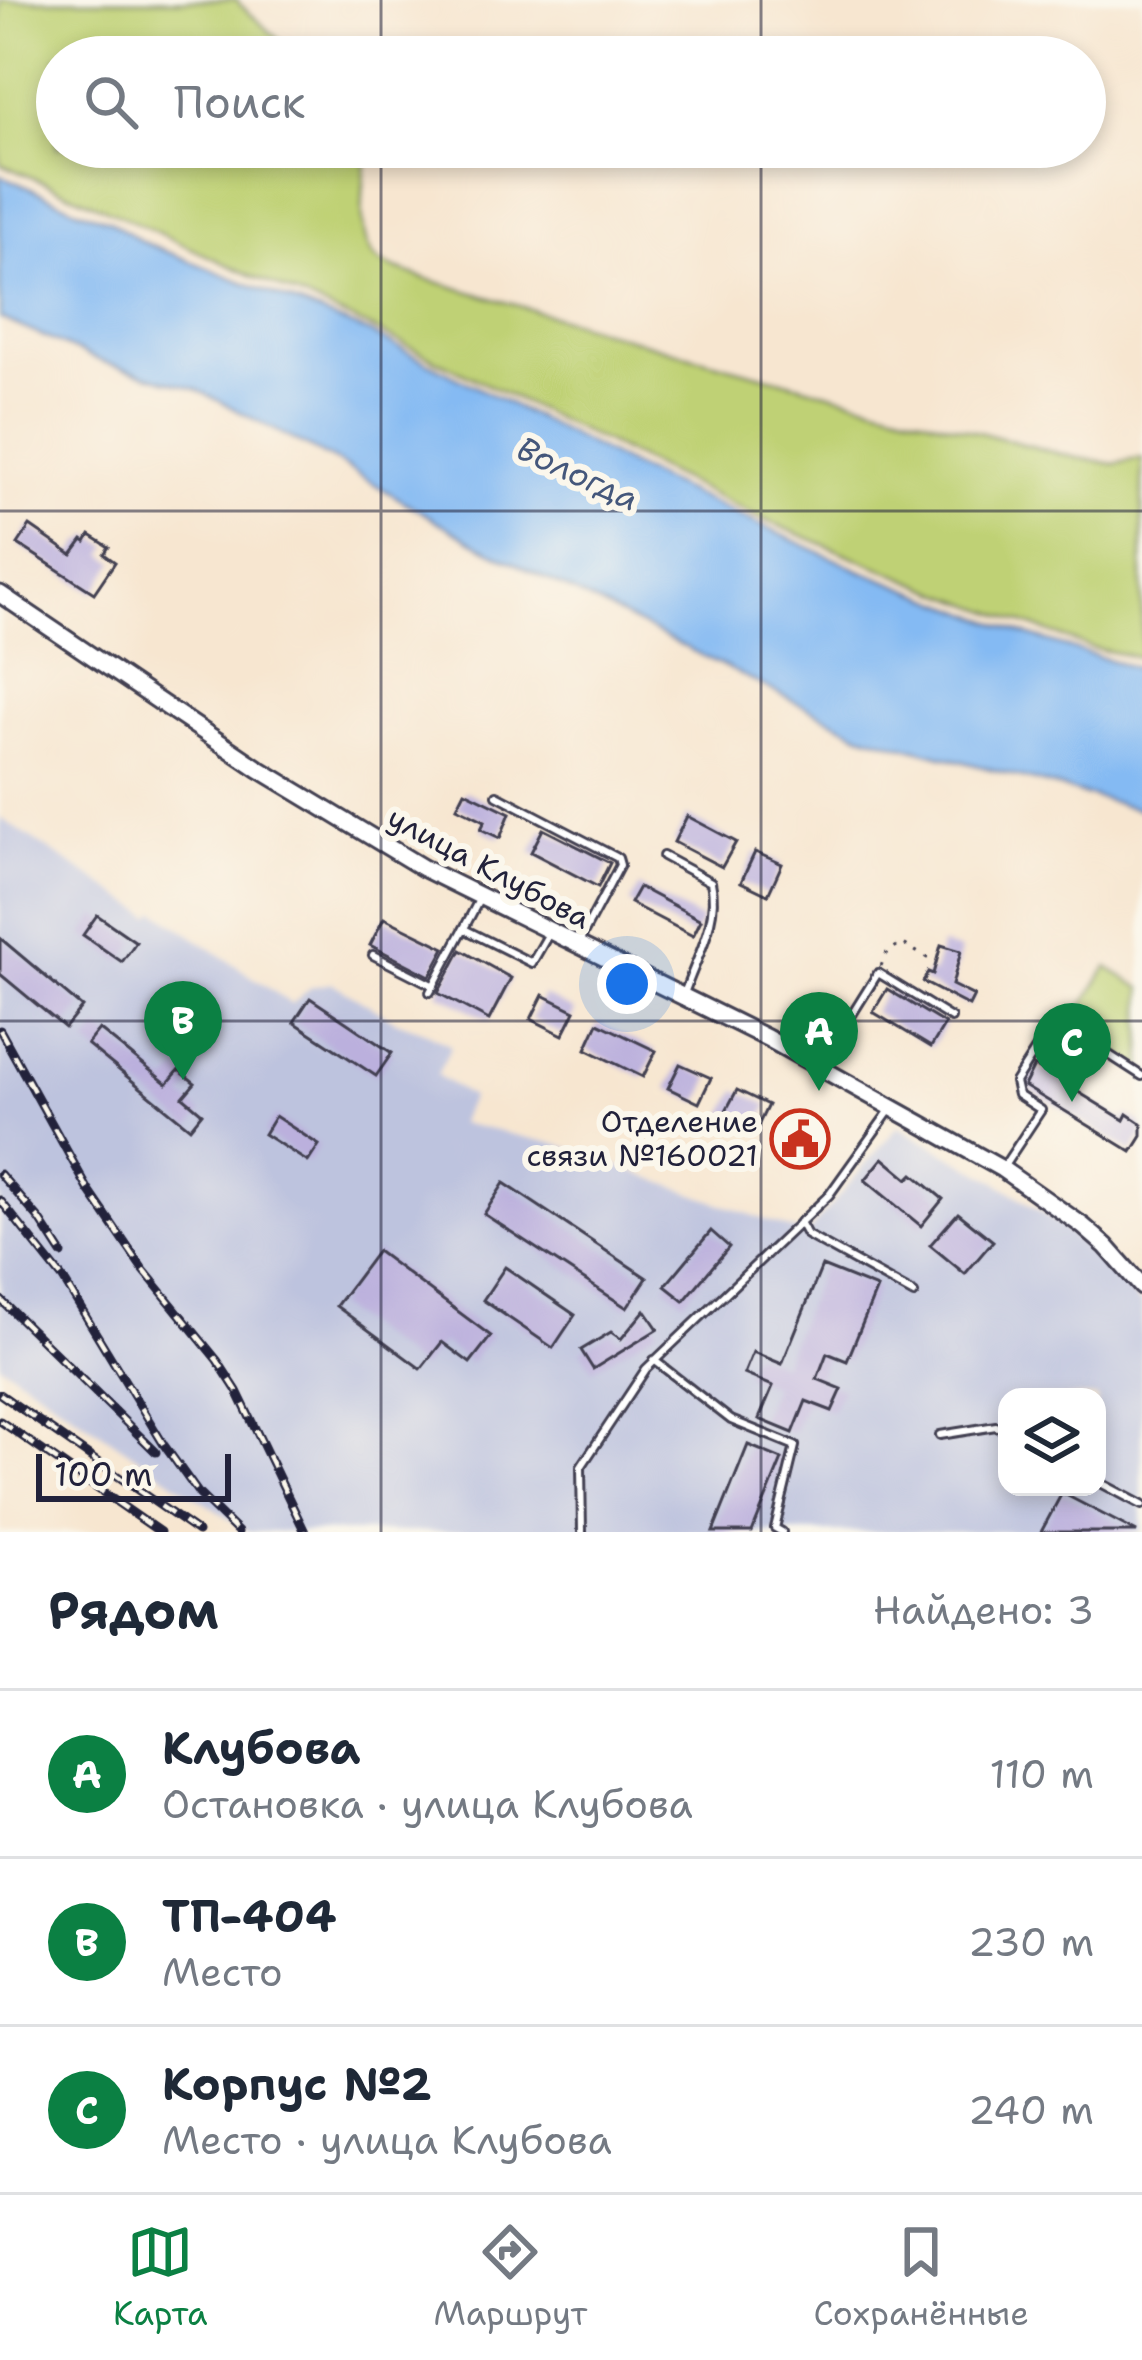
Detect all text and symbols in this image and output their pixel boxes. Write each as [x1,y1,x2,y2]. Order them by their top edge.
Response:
search box [36,36,1106,168]
icon: search [78,69,144,135]
text: Поиск [174,72,305,132]
water label: Вологда [509,426,646,521]
street label: улица Клубова [381,797,598,938]
your location [597,954,657,1014]
pin: B [144,981,222,1080]
pin: A [780,992,858,1091]
pin: C [1033,1003,1111,1102]
place label: Отделение связи №160021 [527,1101,758,1176]
public building icon: Отделение связи №160021 [769,1108,831,1170]
map controls [998,1388,1106,1496]
button: layers [998,1388,1106,1496]
scale bar [36,1448,231,1501]
text: 100 m [54,1452,153,1497]
text: Рядом [48,1576,219,1644]
text: Найдено: 3 [873,1584,1094,1636]
text: Клубова [162,1718,360,1778]
text: A [72,1748,102,1800]
text: 110 m [990,1748,1094,1800]
text: Остановка · улица Клубова [162,1778,693,1830]
text: ТП-404 [162,1886,336,1946]
text: B [75,1916,99,1968]
text: 230 m [968,1916,1094,1968]
text: Место [162,1946,283,1998]
text: Корпус №2 [162,2054,432,2114]
text: C [75,2084,99,2136]
text: 240 m [968,2084,1094,2136]
text: Место · улица Клубова [162,2114,612,2166]
tab: Карта [113,2219,207,2336]
tab: Маршрут [433,2219,587,2336]
tab: Сохранённые [813,2219,1029,2336]

